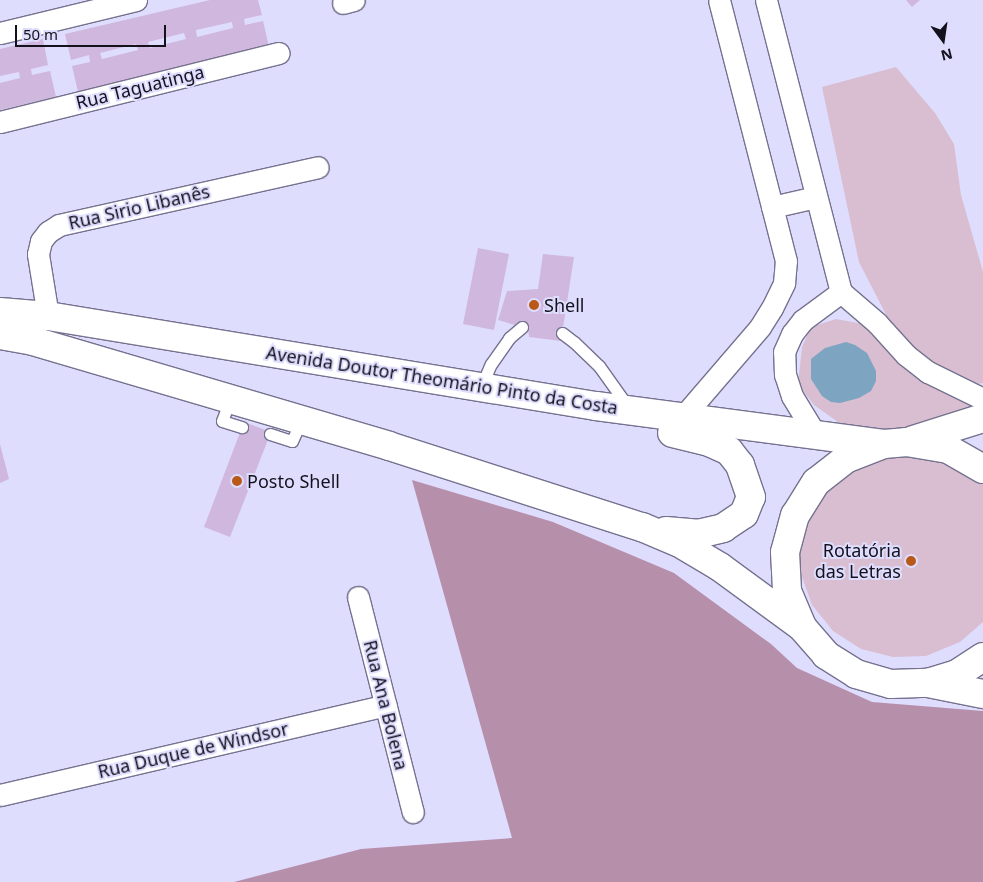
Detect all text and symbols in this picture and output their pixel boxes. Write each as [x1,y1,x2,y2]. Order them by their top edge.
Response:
scale bar [18,15,169,47]
north arrow [918,15,968,65]
text: 50 m [23,24,58,44]
text: N [939,44,955,66]
street label: Rua Taguatinga [74,61,206,113]
street label: Rua Sirio Libanês [66,180,212,234]
place label: Shell [544,294,584,316]
marker: Shell [528,299,540,311]
street label: Avenida Doutor Theomário Pinto da Costa [265,341,619,419]
place label: Posto Shell [247,470,340,492]
marker: Posto Shell [231,475,243,487]
place label: Rotatória das Letras [815,540,901,582]
marker: Rotatória das Letras [905,555,917,567]
street label: Rua Ana Bolena [359,638,413,772]
street label: Rua Duque de Windsor [96,718,290,782]

